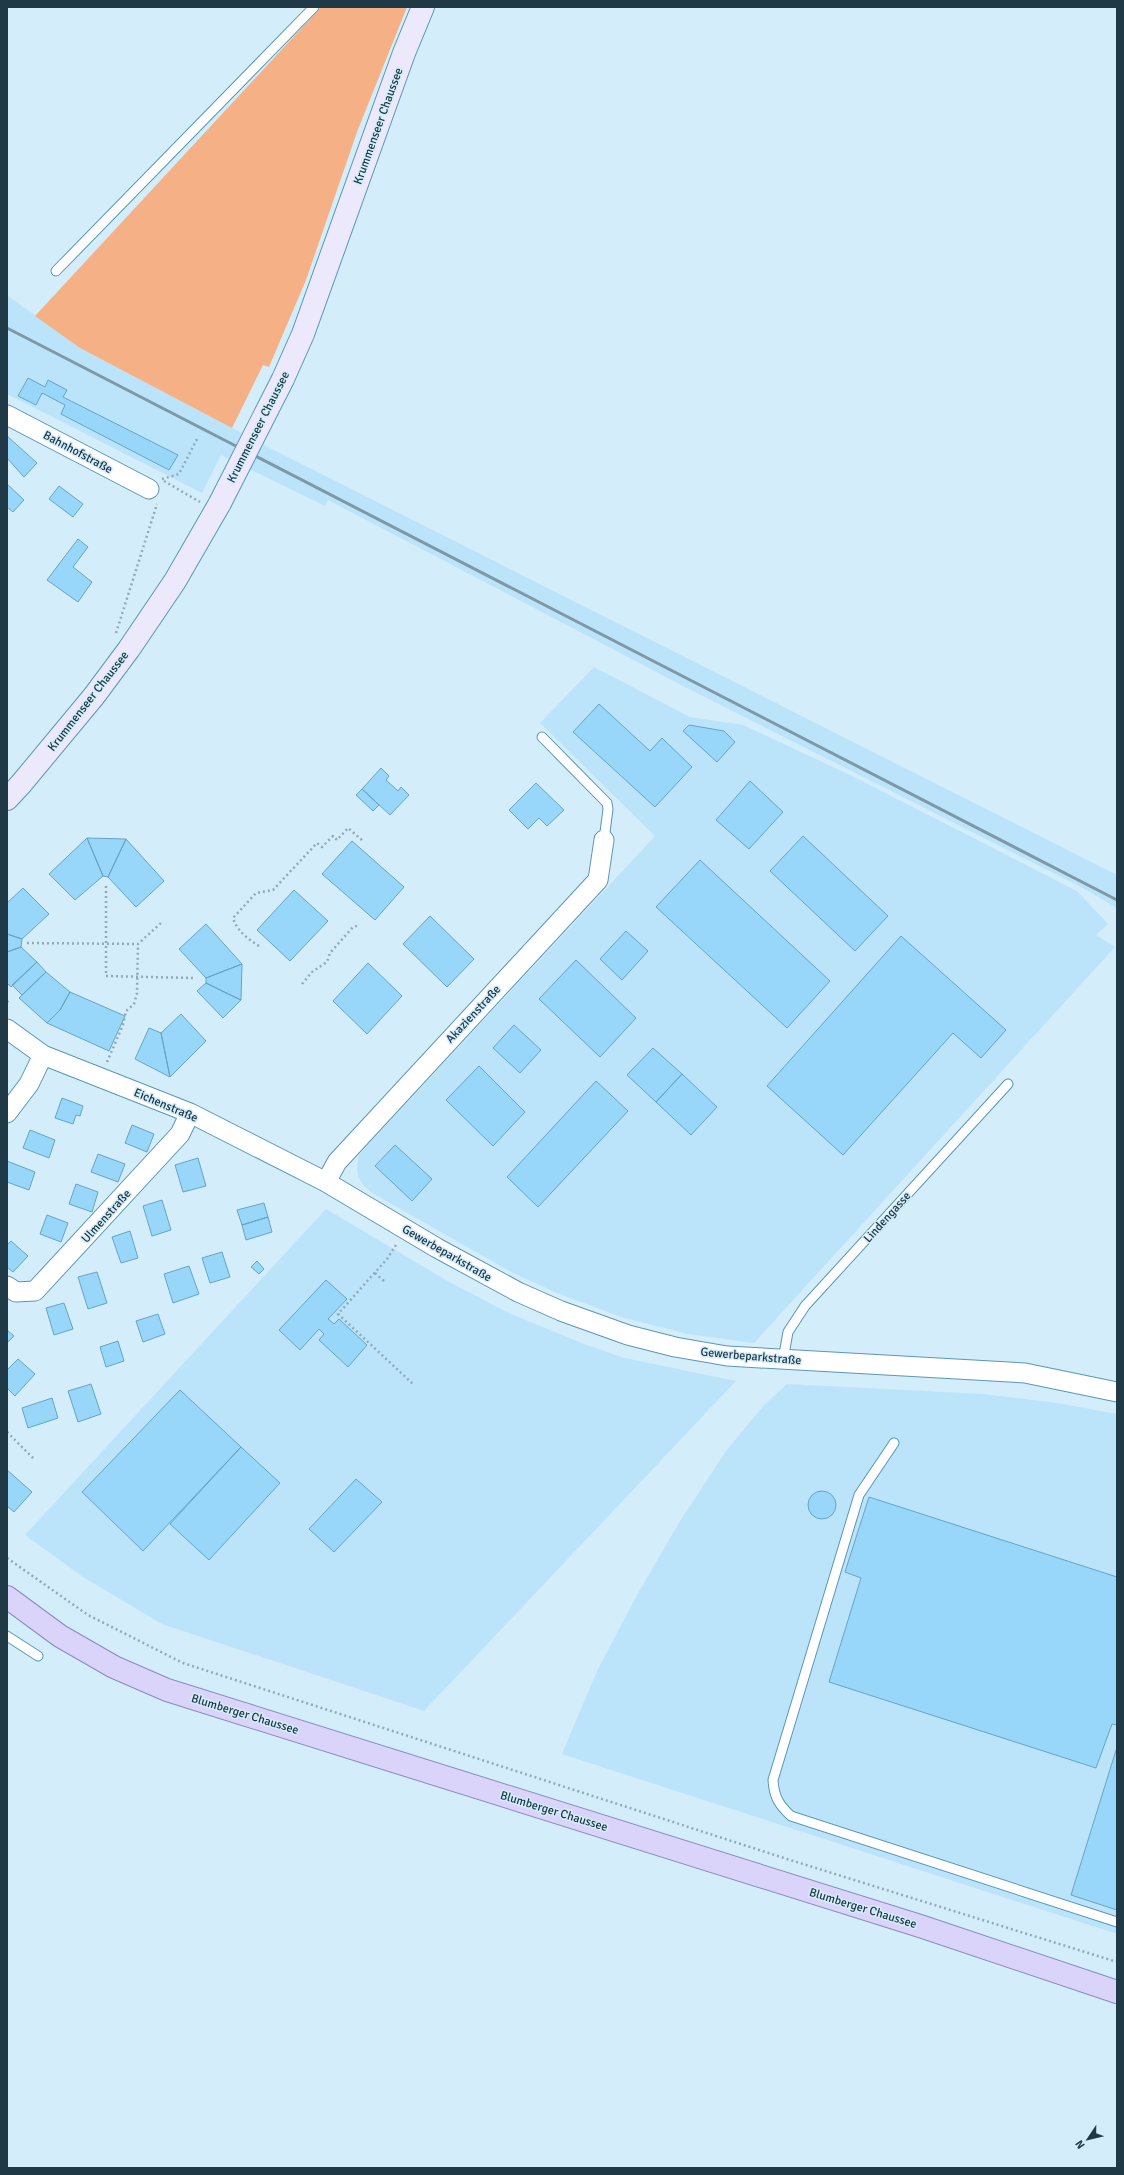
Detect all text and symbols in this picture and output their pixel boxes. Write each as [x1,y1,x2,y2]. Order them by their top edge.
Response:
street label: Krummenseer Chaussee [350,66,407,187]
street label: Krummenseer Chaussee [224,369,293,485]
street label: Bahnhofstraße [40,428,115,477]
street label: Krummenseer Chaussee [45,648,132,754]
street label: Akazienstraße [443,982,504,1047]
street label: Eichenstraße [131,1085,200,1126]
street label: Ulmenstraße [78,1186,134,1246]
street label: Lindengasse [860,1189,914,1246]
street label: Gewerbeparkstraße [399,1222,494,1285]
street label: Gewerbeparkstraße [700,1345,802,1368]
street label: Blumberger Chaussee [189,1691,300,1738]
street label: Blumberger Chaussee [498,1788,609,1835]
street label: Blumberger Chaussee [807,1885,918,1932]
north arrow [1068,2119,1108,2159]
text: N [1073,2138,1088,2151]

